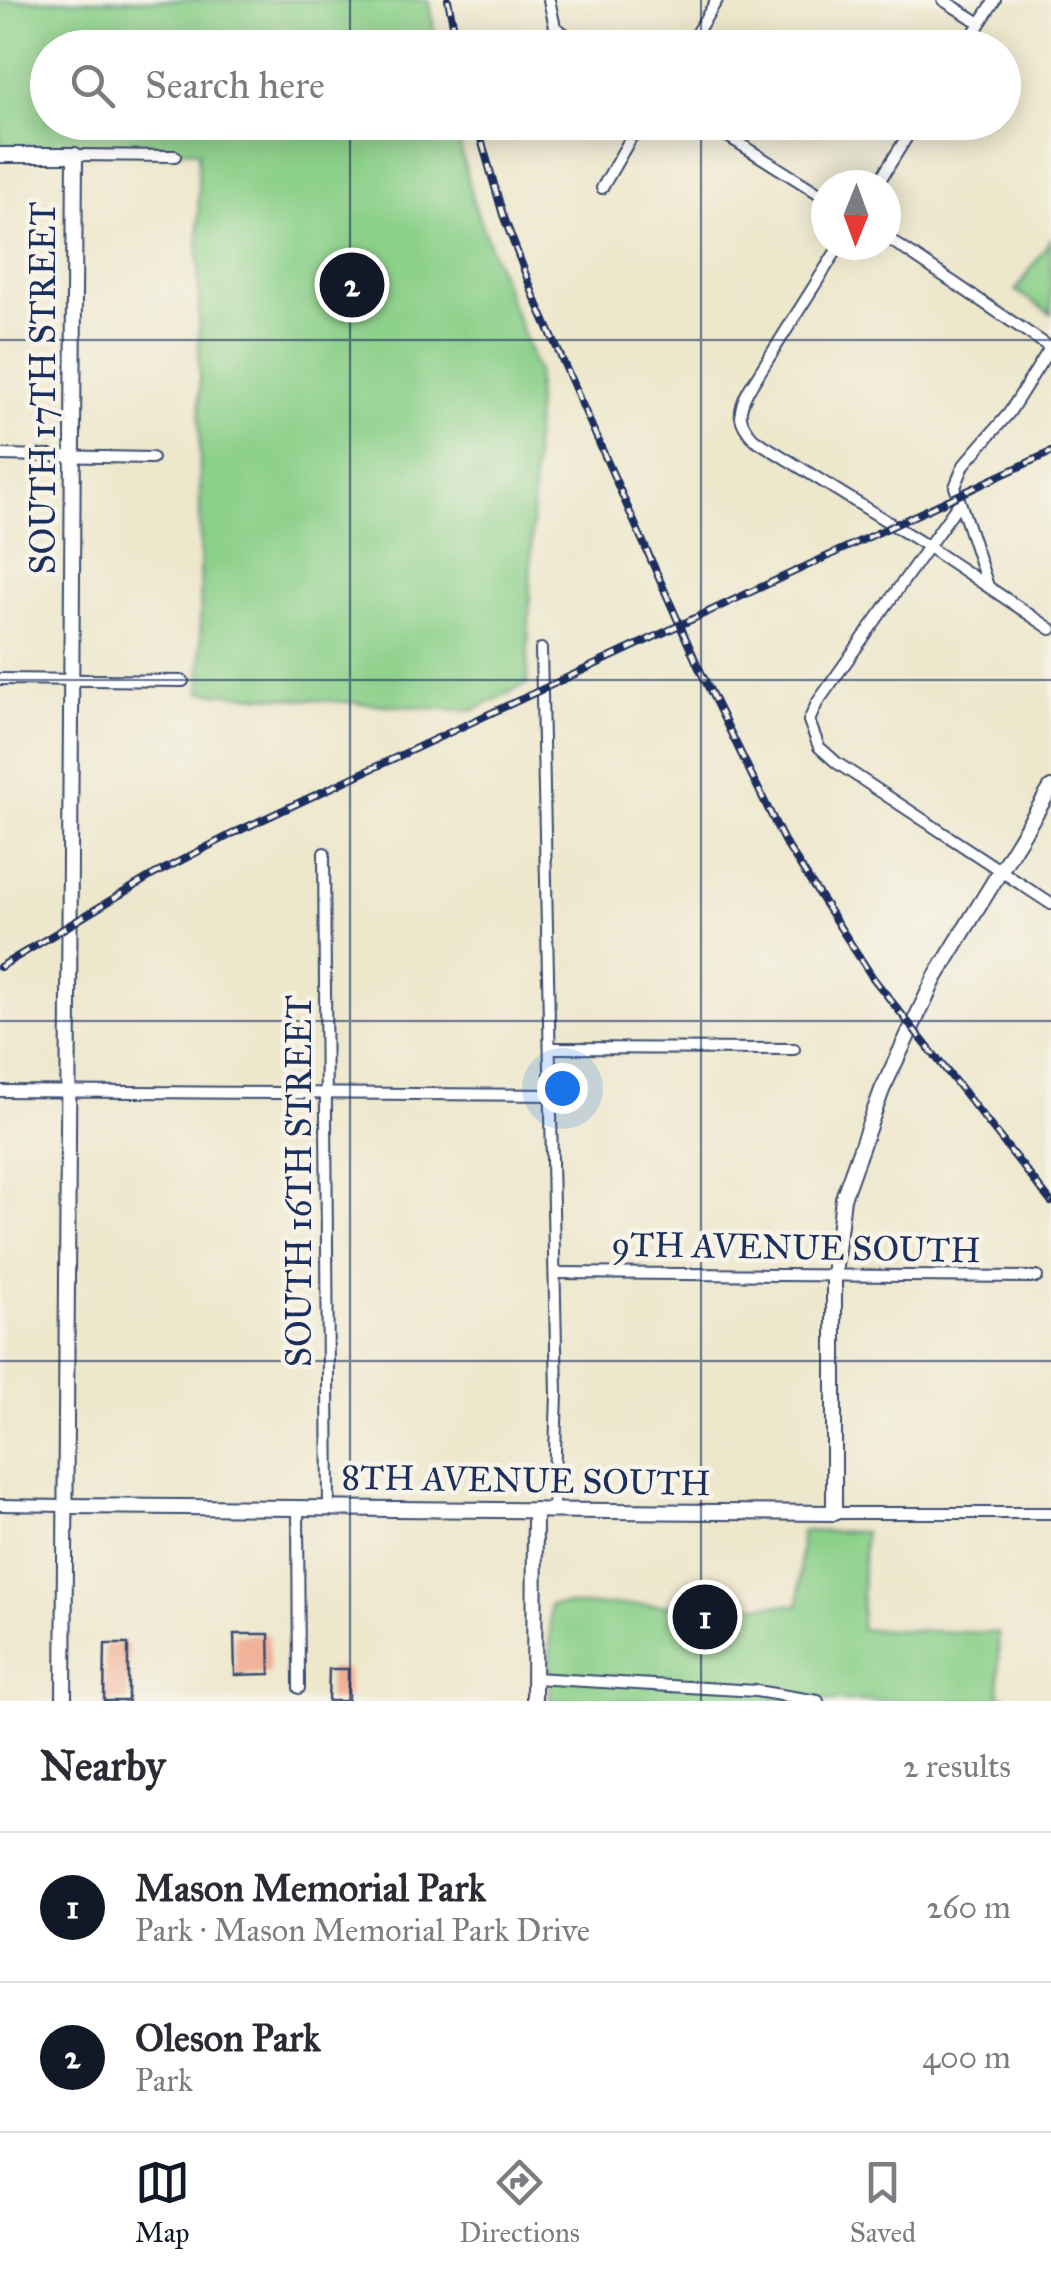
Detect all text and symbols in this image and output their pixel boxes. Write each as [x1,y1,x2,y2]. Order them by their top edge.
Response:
search box [30,30,1021,140]
icon: search [65,58,120,113]
text: Search here [145,62,325,108]
north arrow [811,170,901,260]
street label: SOUTH 17TH STREET [22,201,65,575]
pin: 2 [320,248,384,322]
street label: SOUTH 16TH STREET [278,995,321,1367]
your location [537,1063,588,1114]
street label: 9TH AVENUE SOUTH [611,1223,981,1272]
street label: 8TH AVENUE SOUTH [341,1456,711,1505]
pin: 1 [672,1580,738,1654]
text: Nearby [40,1740,165,1792]
text: 2 results [903,1747,1011,1786]
text: Mason Memorial Park [135,1865,486,1911]
text: 1 [66,1888,79,1927]
text: 260 m [926,1888,1011,1927]
text: Park · Mason Memorial Park Drive [135,1911,590,1950]
text: Oleson Park [135,2015,321,2061]
text: 2 [65,2038,80,2077]
text: 400 m [922,2038,1011,2077]
text: Park [135,2061,193,2100]
tab: Map [135,2155,190,2250]
tab: Directions [459,2155,580,2250]
tab: Saved [850,2155,916,2250]

